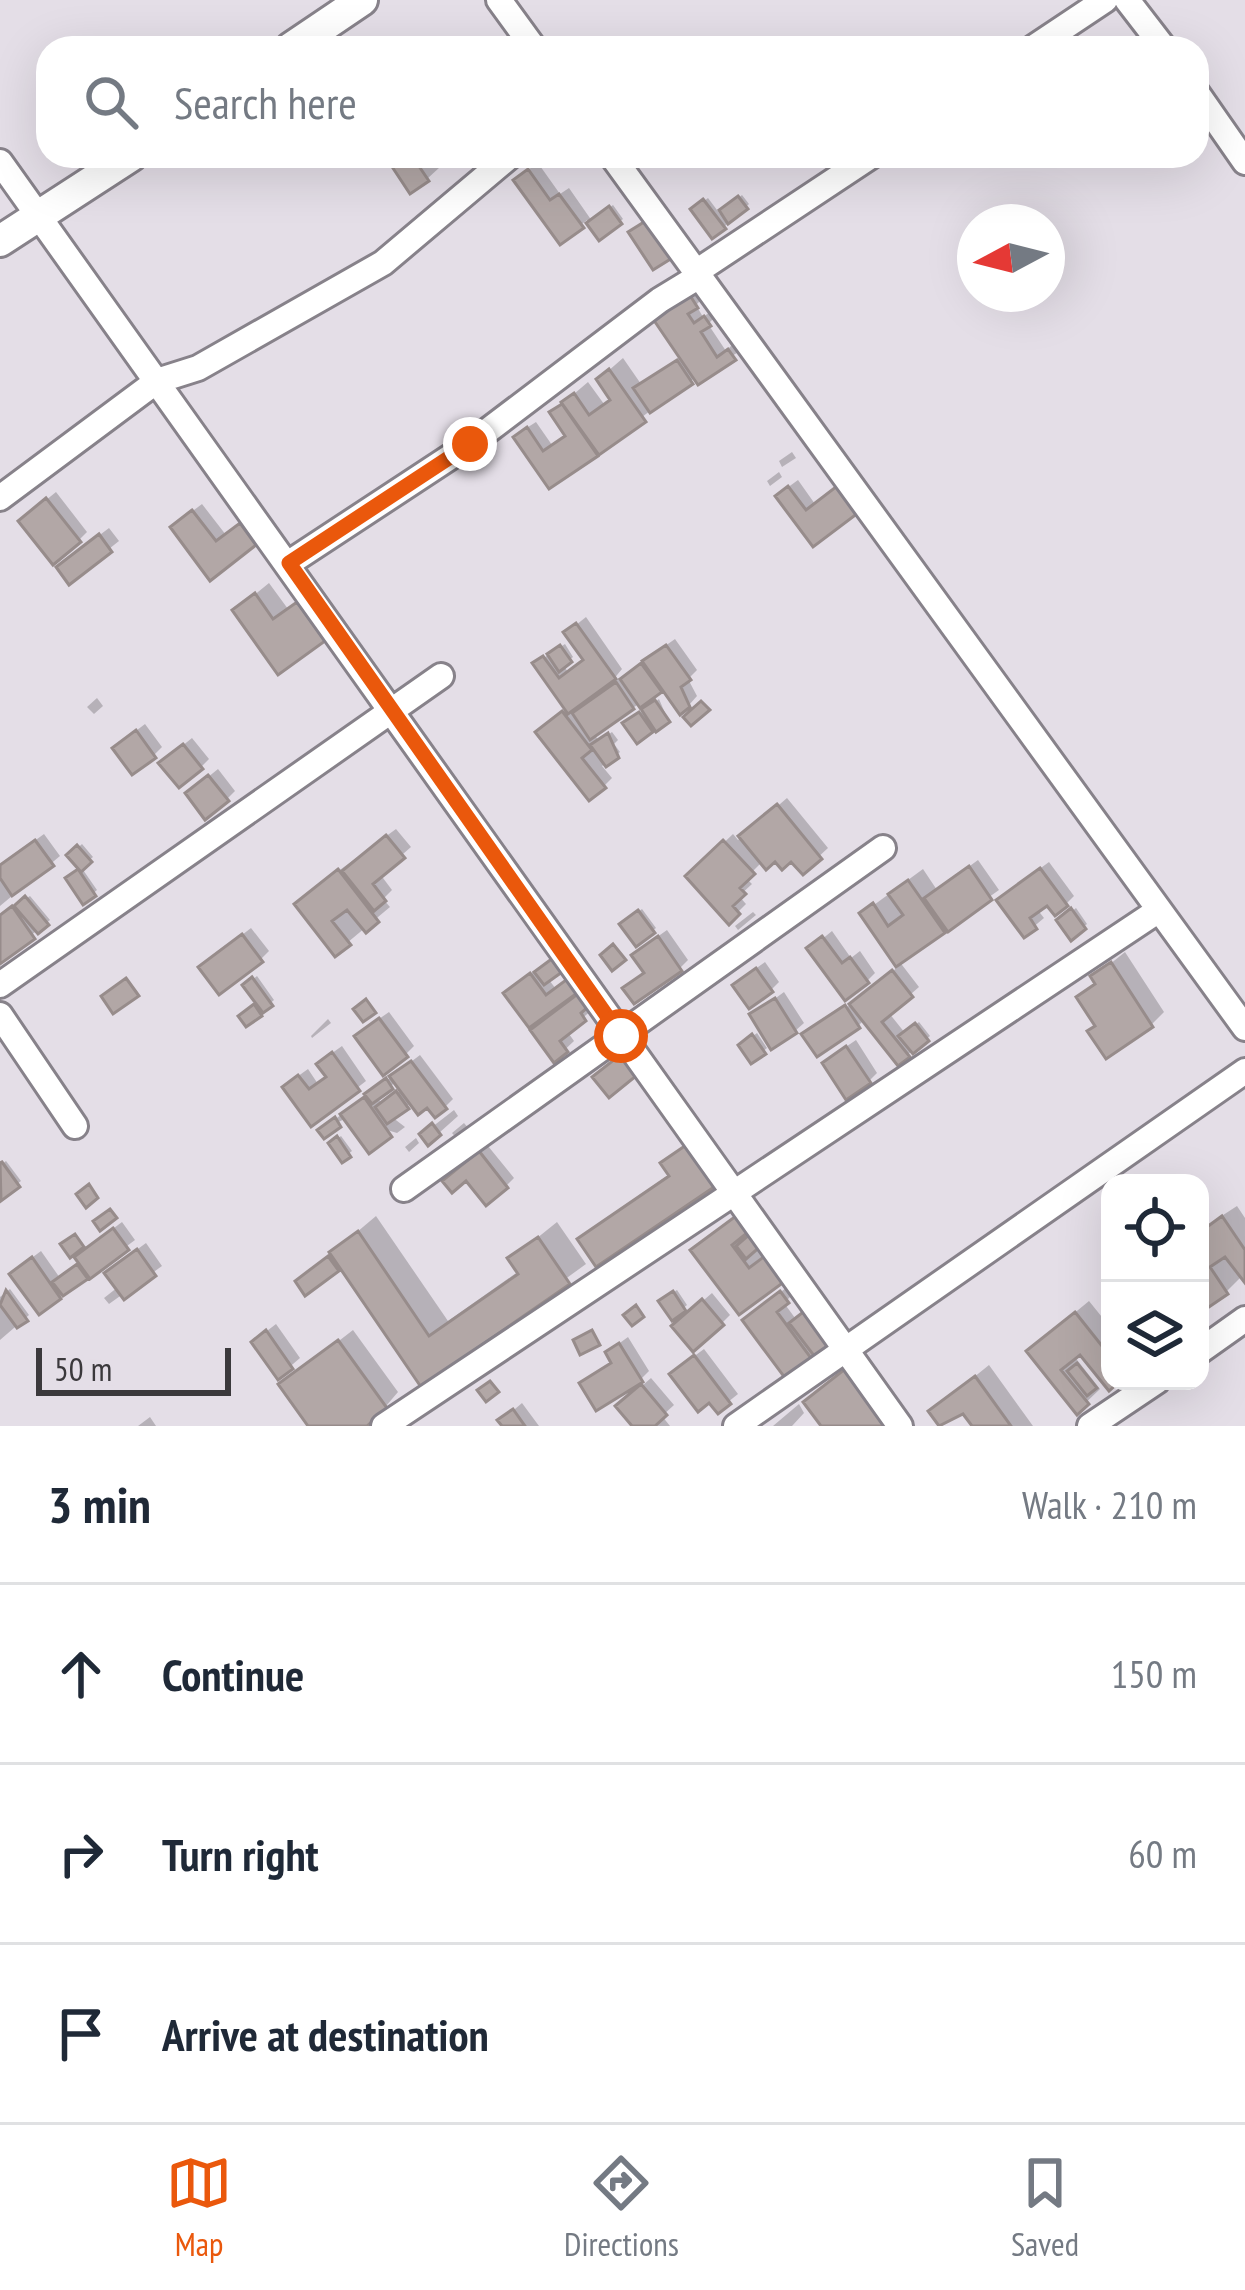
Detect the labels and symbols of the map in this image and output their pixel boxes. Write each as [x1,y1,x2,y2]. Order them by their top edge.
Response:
north arrow [957,204,1065,312]
route end [443,417,497,471]
route start [594,1009,648,1063]
scale bar [36,1342,231,1395]

